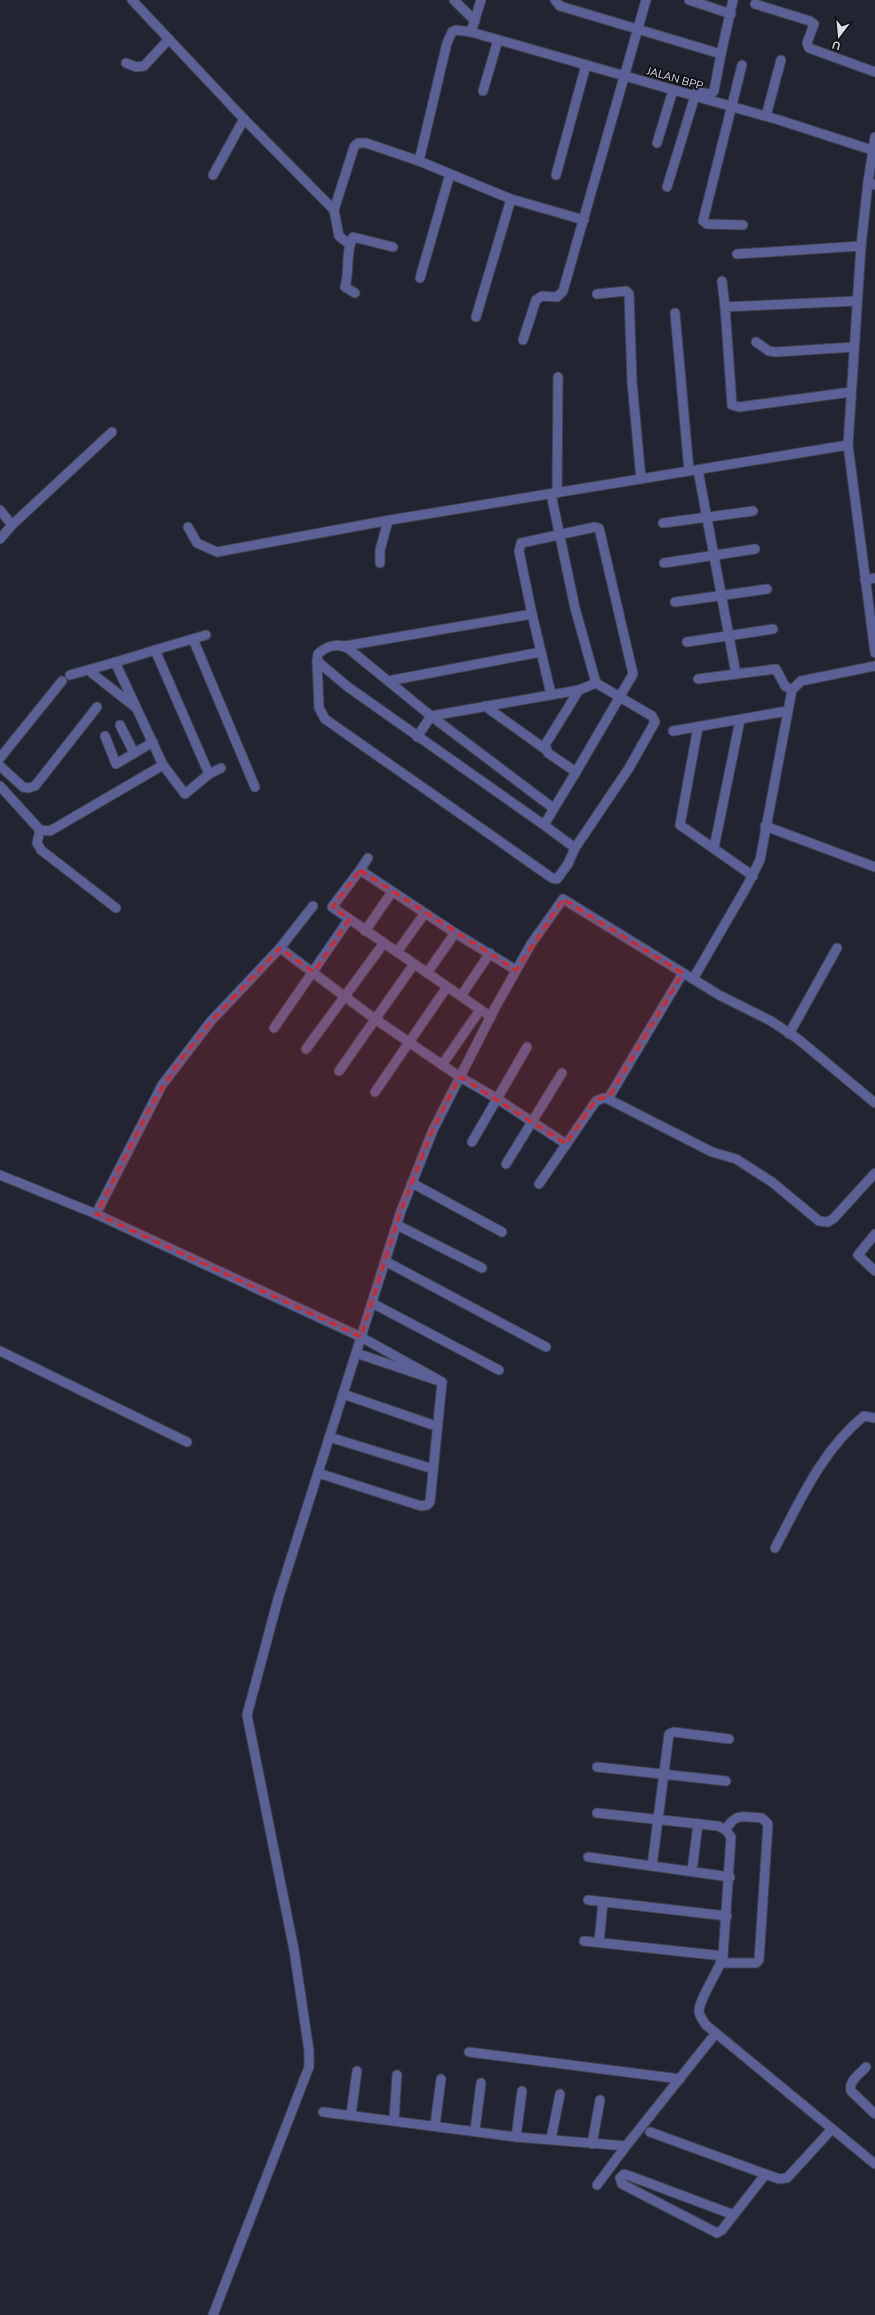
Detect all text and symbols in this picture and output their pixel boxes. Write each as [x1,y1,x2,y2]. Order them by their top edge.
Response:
north arrow [819,16,859,56]
text: U [830,37,842,53]
street label: JALAN BPP [644,63,705,94]

